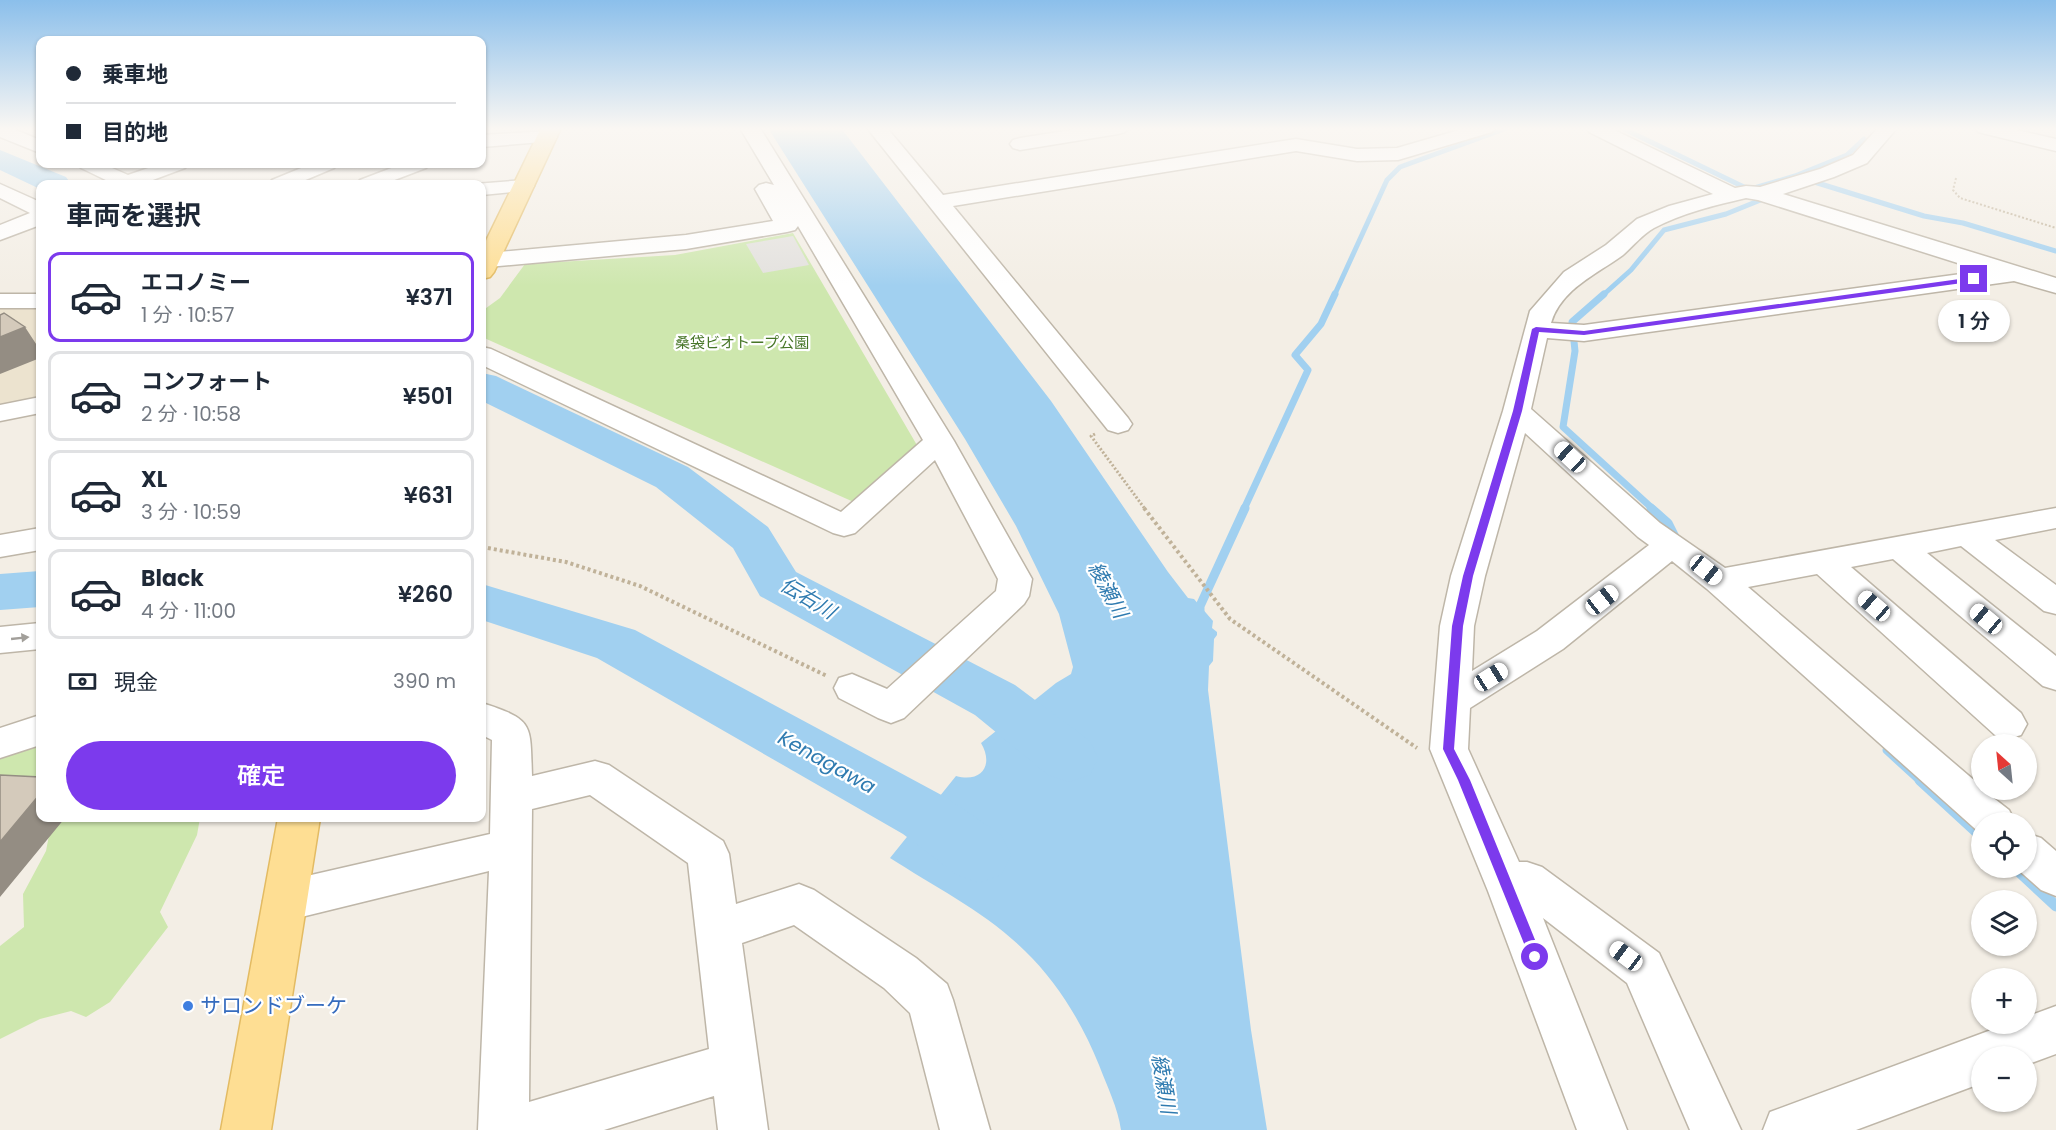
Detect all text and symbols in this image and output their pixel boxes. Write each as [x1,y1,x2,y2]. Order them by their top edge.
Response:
text: 乗車地 [102,59,168,90]
text: 目的地 [102,117,168,148]
text: 車両を選択 [66,197,201,234]
route end [1960,265,1987,292]
text: エコノミー [141,267,251,298]
icon: car [69,270,123,324]
text: ¥371 [406,282,453,313]
callout: 1 分 [1938,300,2010,342]
text: 1 分 · 10:57 [141,301,234,329]
text: 1 分 [1958,307,1990,335]
park label: 桑袋ビオトープ公園 [675,332,809,353]
text: コンフォート [141,366,272,397]
icon: car [69,369,123,423]
text: ¥501 [403,381,453,412]
text: 2 分 · 10:58 [141,400,241,428]
car [1551,438,1589,476]
text: XL [141,464,167,495]
icon: car [69,468,123,522]
text: ¥631 [404,480,453,511]
text: 3 分 · 10:59 [141,498,241,526]
car [1686,552,1726,588]
water label: 綾瀬川 [1082,557,1135,625]
text: Black [141,563,204,594]
icon: car [69,567,123,621]
water label: 伝右川 [775,571,843,626]
text: ¥260 [398,579,453,610]
car [1582,582,1622,618]
car [1855,587,1893,625]
text: 4 分 · 11:00 [141,597,236,625]
car [1966,601,2006,637]
one-way arrow [11,633,30,643]
car [1471,660,1511,694]
icon: cash [66,665,99,698]
text: 現金 [114,667,158,698]
text: 390 m [393,667,456,695]
water label: Kenagawa [773,724,881,800]
north arrow [1971,734,2037,800]
map controls [1971,734,2037,1112]
button: 確定 [66,741,456,810]
button: locate [1971,812,2037,878]
button: layers [1971,890,2037,956]
car [1606,938,1646,974]
route start [1521,943,1548,970]
button: + [1971,968,2037,1034]
place label: サロンドブーケ [200,991,347,1020]
marker: サロンドブーケ [181,999,195,1013]
button: − [1971,1046,2037,1112]
water label: 綾瀬川 [1145,1052,1183,1118]

